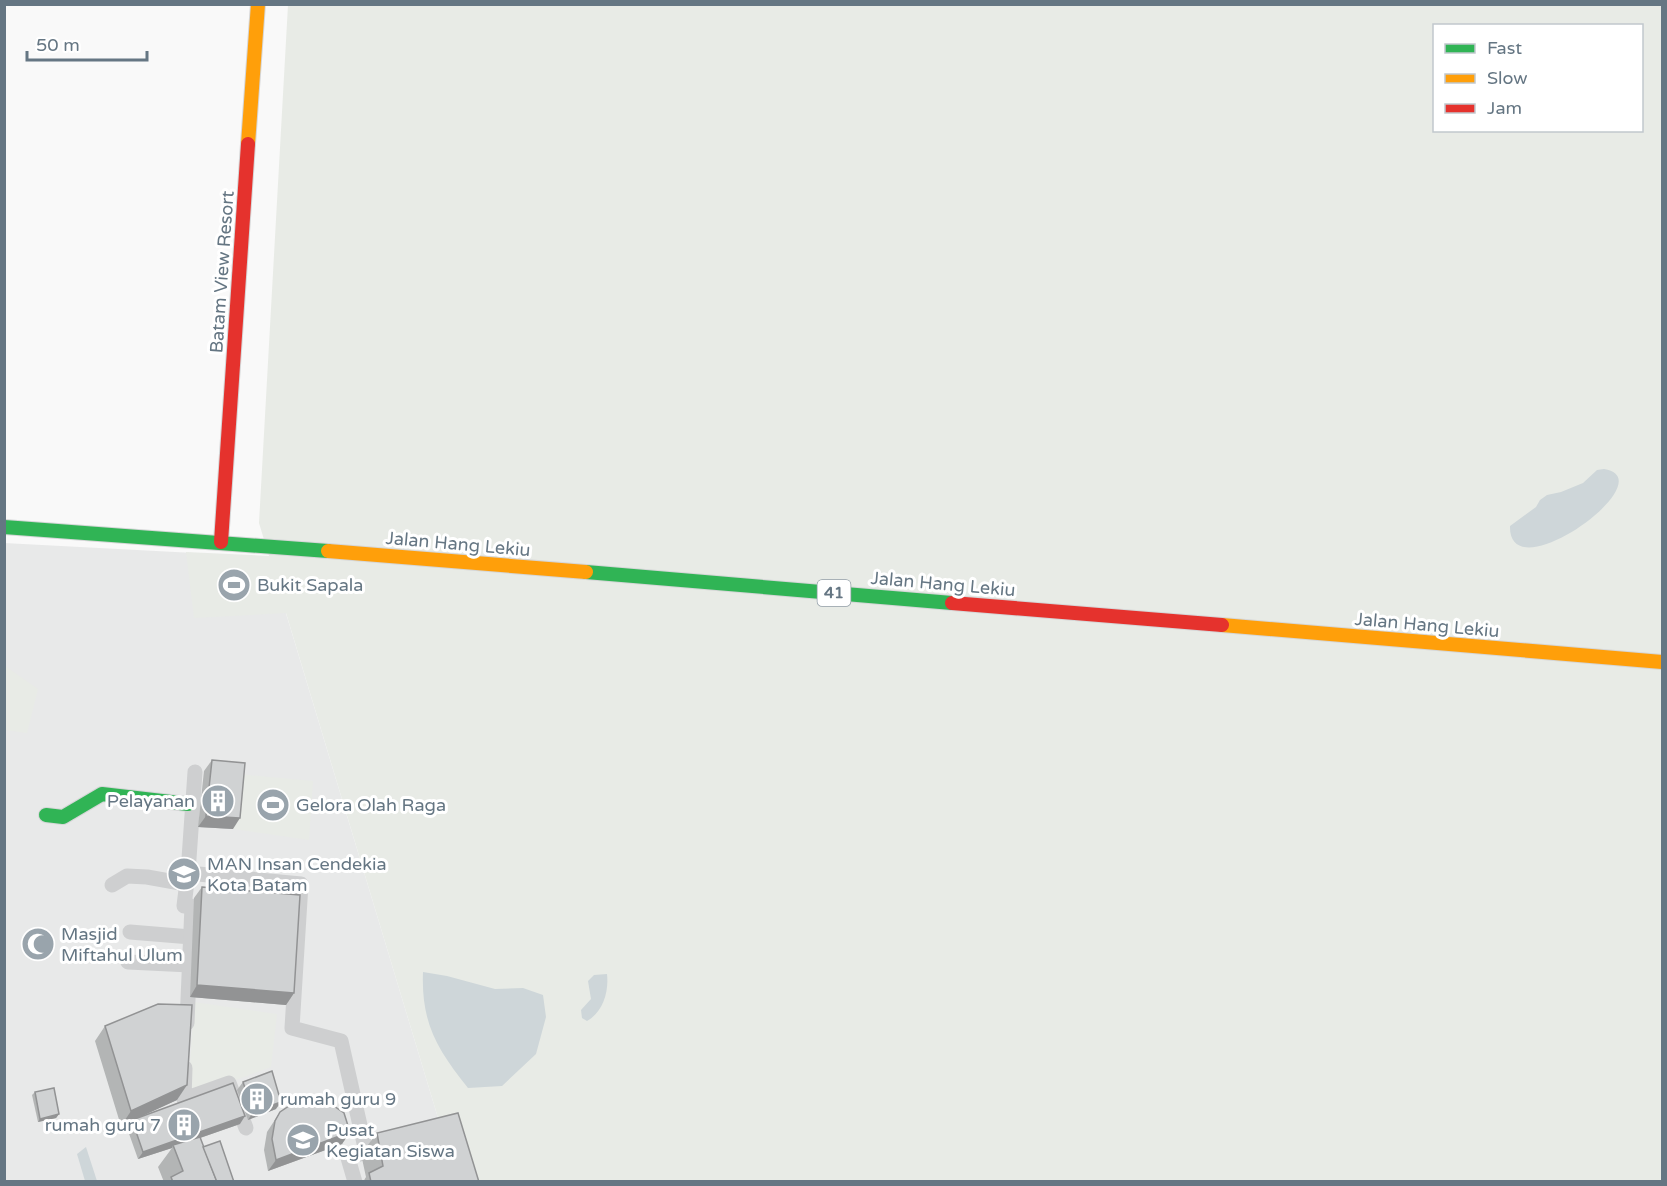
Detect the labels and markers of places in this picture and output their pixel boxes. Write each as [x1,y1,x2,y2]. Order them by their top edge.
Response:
sports icon: Bukit Sapala [216,567,252,603]
place label: Bukit Sapala [257,574,363,596]
building icon: Pelayanan [200,783,236,819]
sports icon: Gelora Olah Raga [255,787,291,823]
place label: Pelayanan [107,790,195,812]
place label: Gelora Olah Raga [296,794,446,816]
place label: MAN Insan Cendekia Kota Batam [207,853,387,896]
school or university icon: MAN Insan Cendekia Kota Batam [166,856,202,892]
place label: Masjid Miftahul Ulum [61,923,183,966]
mosque icon: Masjid Miftahul Ulum [20,926,56,962]
building icon: rumah guru 9 [239,1081,275,1117]
place label: rumah guru 9 [280,1088,396,1110]
building icon: rumah guru 7 [166,1107,202,1143]
place label: rumah guru 7 [45,1114,161,1136]
place label: Pusat Kegiatan Siswa [326,1119,455,1162]
school or university icon: Pusat Kegiatan Siswa [285,1122,321,1158]

